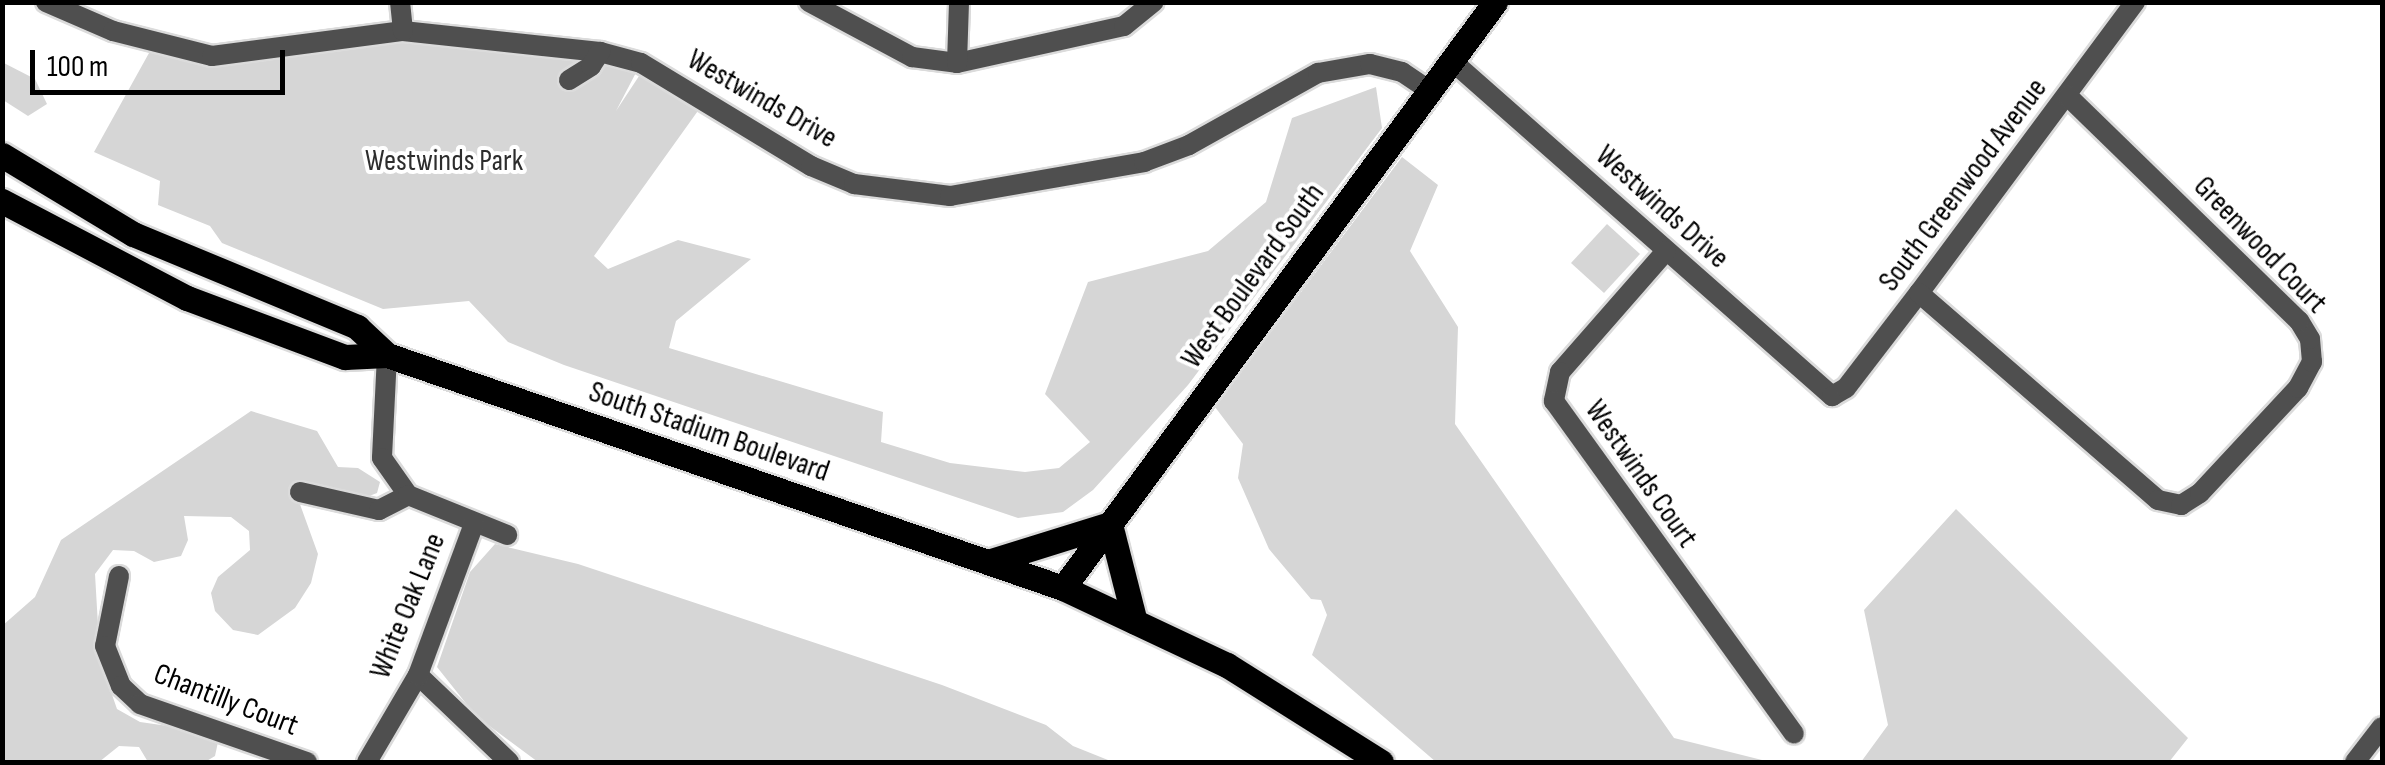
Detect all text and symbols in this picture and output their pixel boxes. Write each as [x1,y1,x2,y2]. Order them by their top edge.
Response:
scale bar [35,30,290,92]
street label: Westwinds Drive [681,42,843,156]
text: 100 m [47,49,108,85]
street label: South Greenwood Avenue [1871,72,2055,298]
street label: Westwinds Drive [1588,138,1736,276]
park label: Westwinds Park [365,143,523,179]
street label: Greenwood Court [2186,169,2334,321]
street label: West Boulevard South [1174,177,1332,375]
street label: South Stadium Boulevard [584,374,834,490]
street label: Westwinds Court [1577,393,1705,555]
street label: White Oak Lane [363,528,453,684]
street label: Chantilly Court [149,656,303,744]

